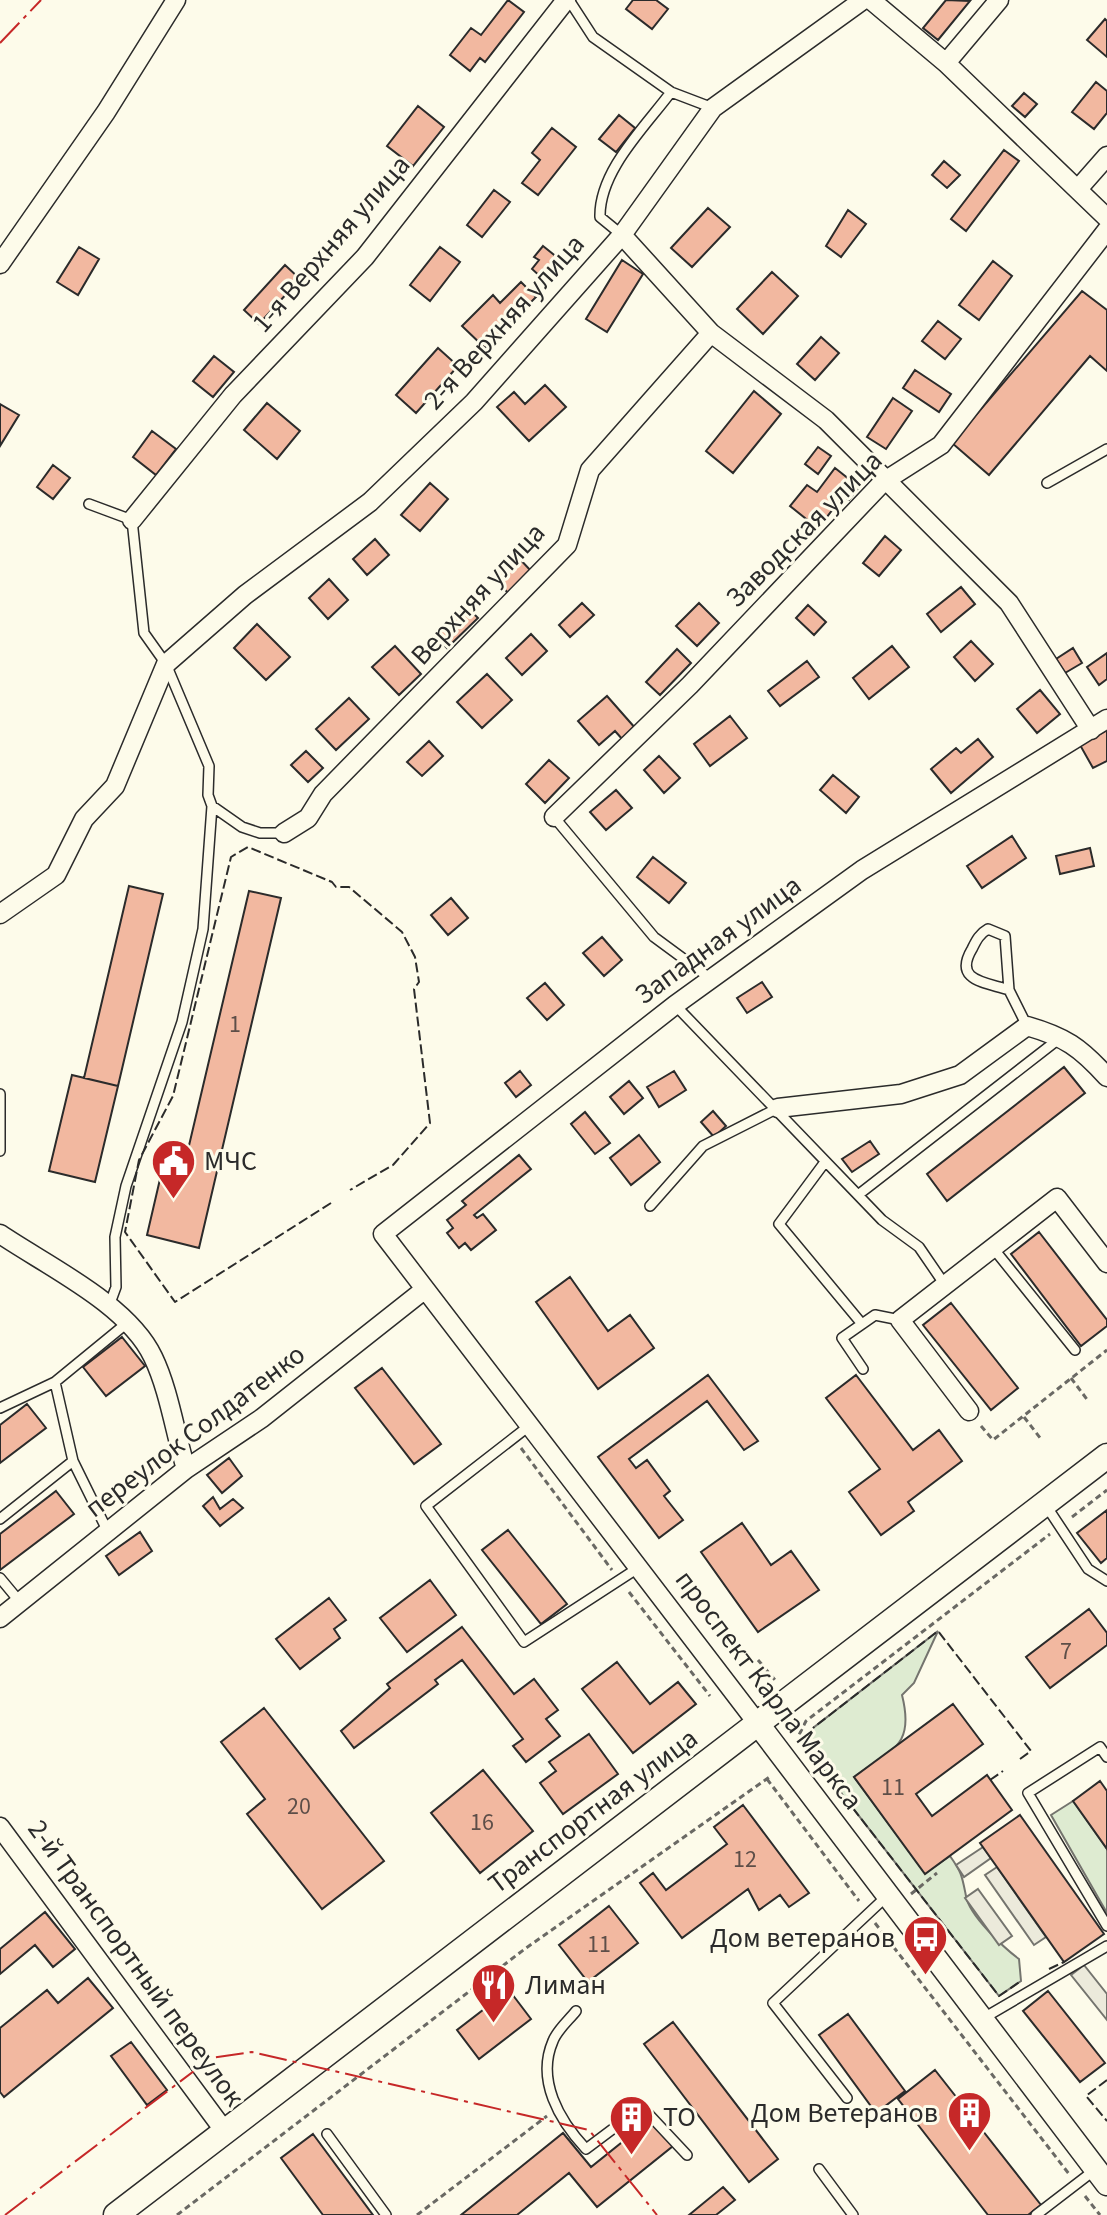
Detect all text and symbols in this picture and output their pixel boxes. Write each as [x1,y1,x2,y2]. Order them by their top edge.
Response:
street label: 1-я Верхняя улица [242,146,420,342]
street label: 2-я Верхняя улица [414,225,594,419]
street label: Заводская улица [716,441,892,617]
street label: Верхняя улица [401,514,555,674]
street label: Западная улица [626,866,810,1014]
house number: 1 [229,1007,241,1042]
public building icon: МЧС [149,1137,197,1200]
place label: МЧС [204,1141,257,1181]
street label: переулок Солдатенко [76,1335,314,1527]
street label: проспект Карла Маркса [666,1562,872,1818]
house number: 7 [1060,1634,1072,1669]
street label: Транспортная улица [480,1719,706,1903]
house number: 11 [881,1770,905,1805]
house number: 20 [287,1789,311,1824]
house number: 16 [470,1805,494,1840]
street label: 2-й Транспортный переулок [18,1811,254,2115]
house number: 12 [733,1842,757,1877]
bus stop icon: Дом ветеранов [902,1914,950,1977]
place label: Дом ветеранов [710,1918,895,1958]
house number: 11 [587,1927,611,1962]
restaurant icon: Лиман [470,1961,518,2024]
place label: Лиман [525,1965,606,2005]
building icon: Дом Ветеранов [945,2089,993,2152]
building icon: ТО [608,2093,656,2156]
place label: Дом Ветеранов [751,2093,938,2133]
place label: ТО [663,2097,696,2137]

